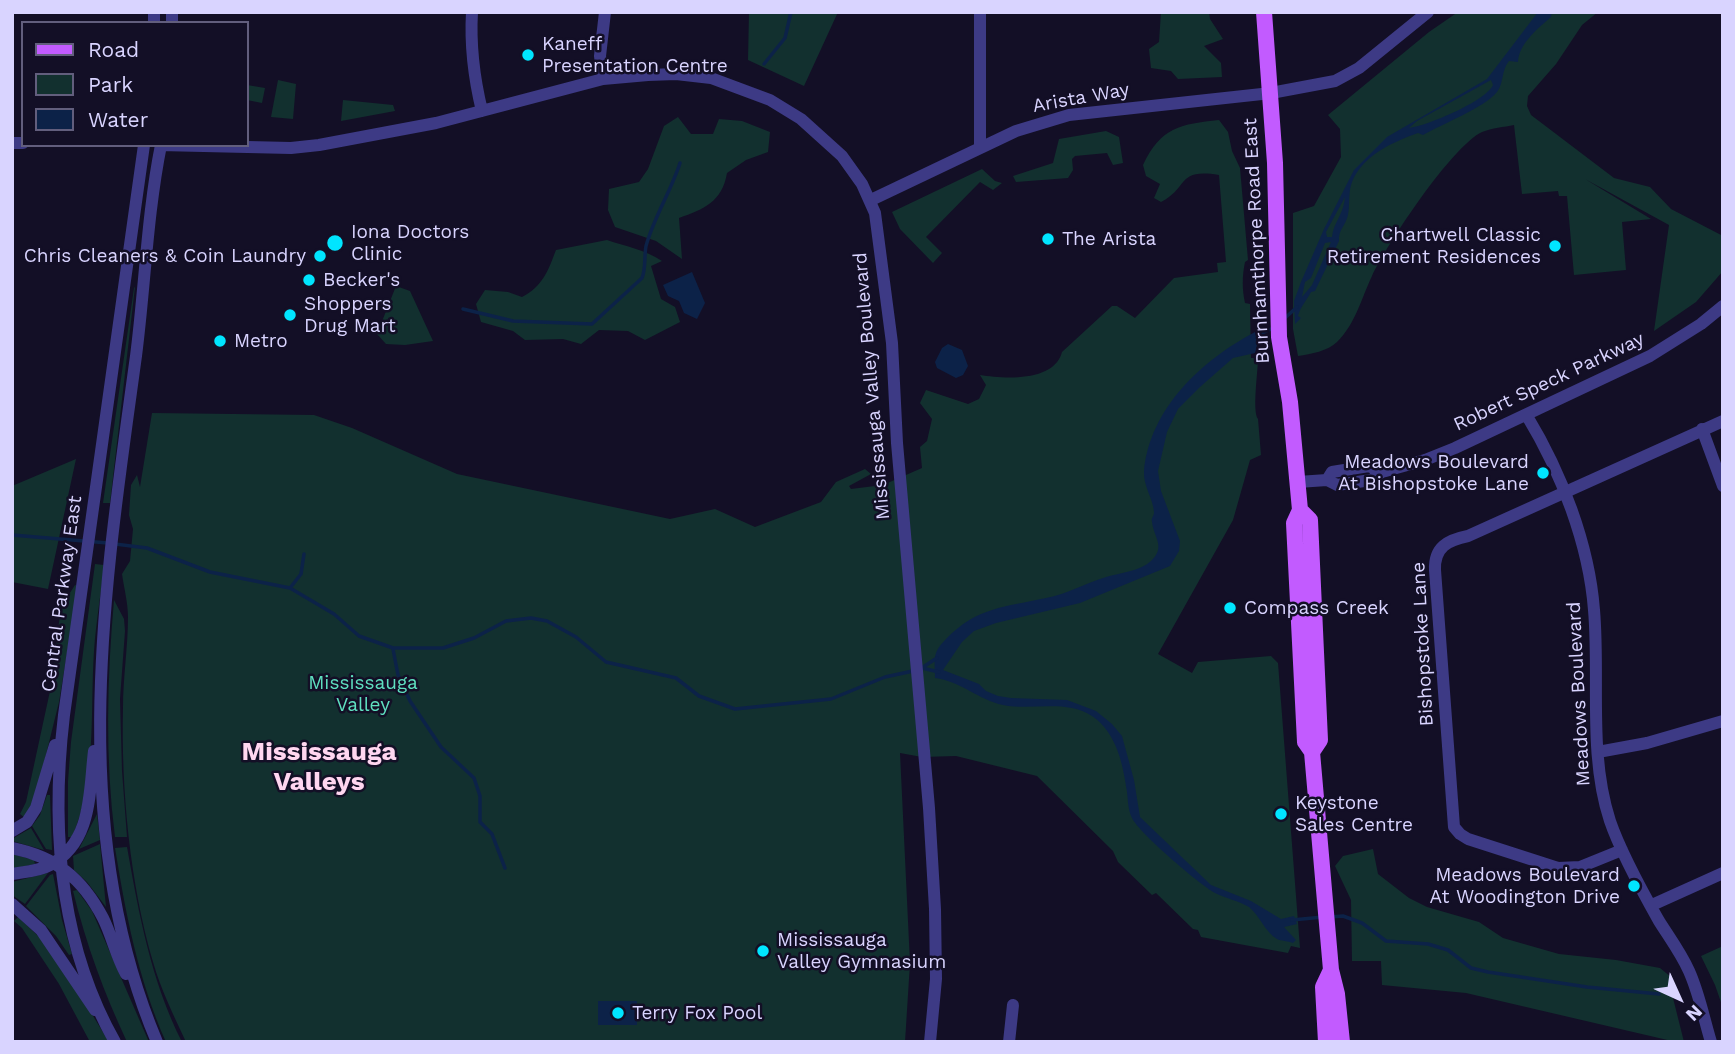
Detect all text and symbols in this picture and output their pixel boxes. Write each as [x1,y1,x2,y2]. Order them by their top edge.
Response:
legend [21,21,248,147]
place label: Kaneff Presentation Centre [542,33,728,77]
text: Road [88,37,139,62]
marker: Kaneff Presentation Centre [520,47,536,63]
text: Park [88,72,133,97]
street label: Arista Way [1031,78,1131,118]
text: Water [88,107,148,132]
street label: Burnhamthorpe Road East [1239,118,1275,364]
place label: Iona Doctors Clinic [351,221,469,265]
place label: Chartwell Classic Retirement Residences [1327,224,1541,268]
place label: The Arista [1062,228,1156,250]
marker: The Arista [1040,231,1056,247]
marker: Iona Doctors Clinic [325,233,345,253]
marker: Chartwell Classic Retirement Residences [1547,238,1563,254]
place label: Chris Cleaners & Coin Laundry [24,245,306,267]
marker: Chris Cleaners & Coin Laundry [312,248,328,264]
street label: Mississauga Valley Boulevard [849,251,895,521]
place label: Becker's [323,269,400,291]
marker: Becker's [301,272,317,288]
place label: Shoppers Drug Mart [304,293,396,337]
marker: Shoppers Drug Mart [282,307,298,323]
street label: Robert Speck Parkway [1450,328,1648,436]
place label: Metro [234,330,288,352]
marker: Metro [212,333,228,349]
place label: Meadows Boulevard At Bishopstoke Lane [1338,451,1529,495]
marker: Meadows Boulevard At Bishopstoke Lane [1535,465,1551,481]
street label: Central Parkway East [37,494,87,694]
street label: Bishopstoke Lane [1407,561,1439,727]
place label: Compass Creek [1244,597,1389,619]
marker: Compass Creek [1222,600,1238,616]
street label: Meadows Boulevard [1563,601,1595,787]
park label: Mississauga Valley [308,672,418,716]
district label: Mississauga Valleys [242,736,396,798]
place label: Keystone Sales Centre [1295,792,1413,836]
marker: Keystone Sales Centre [1273,806,1289,822]
place label: Meadows Boulevard At Woodington Drive [1430,864,1620,908]
marker: Meadows Boulevard At Woodington Drive [1626,878,1642,894]
place label: Mississauga Valley Gymnasium [777,929,946,973]
marker: Mississauga Valley Gymnasium [755,943,771,959]
north arrow [1644,963,1714,1033]
text: N [1681,1000,1707,1026]
place label: Terry Fox Pool [632,1002,762,1024]
marker: Terry Fox Pool [610,1005,626,1021]

